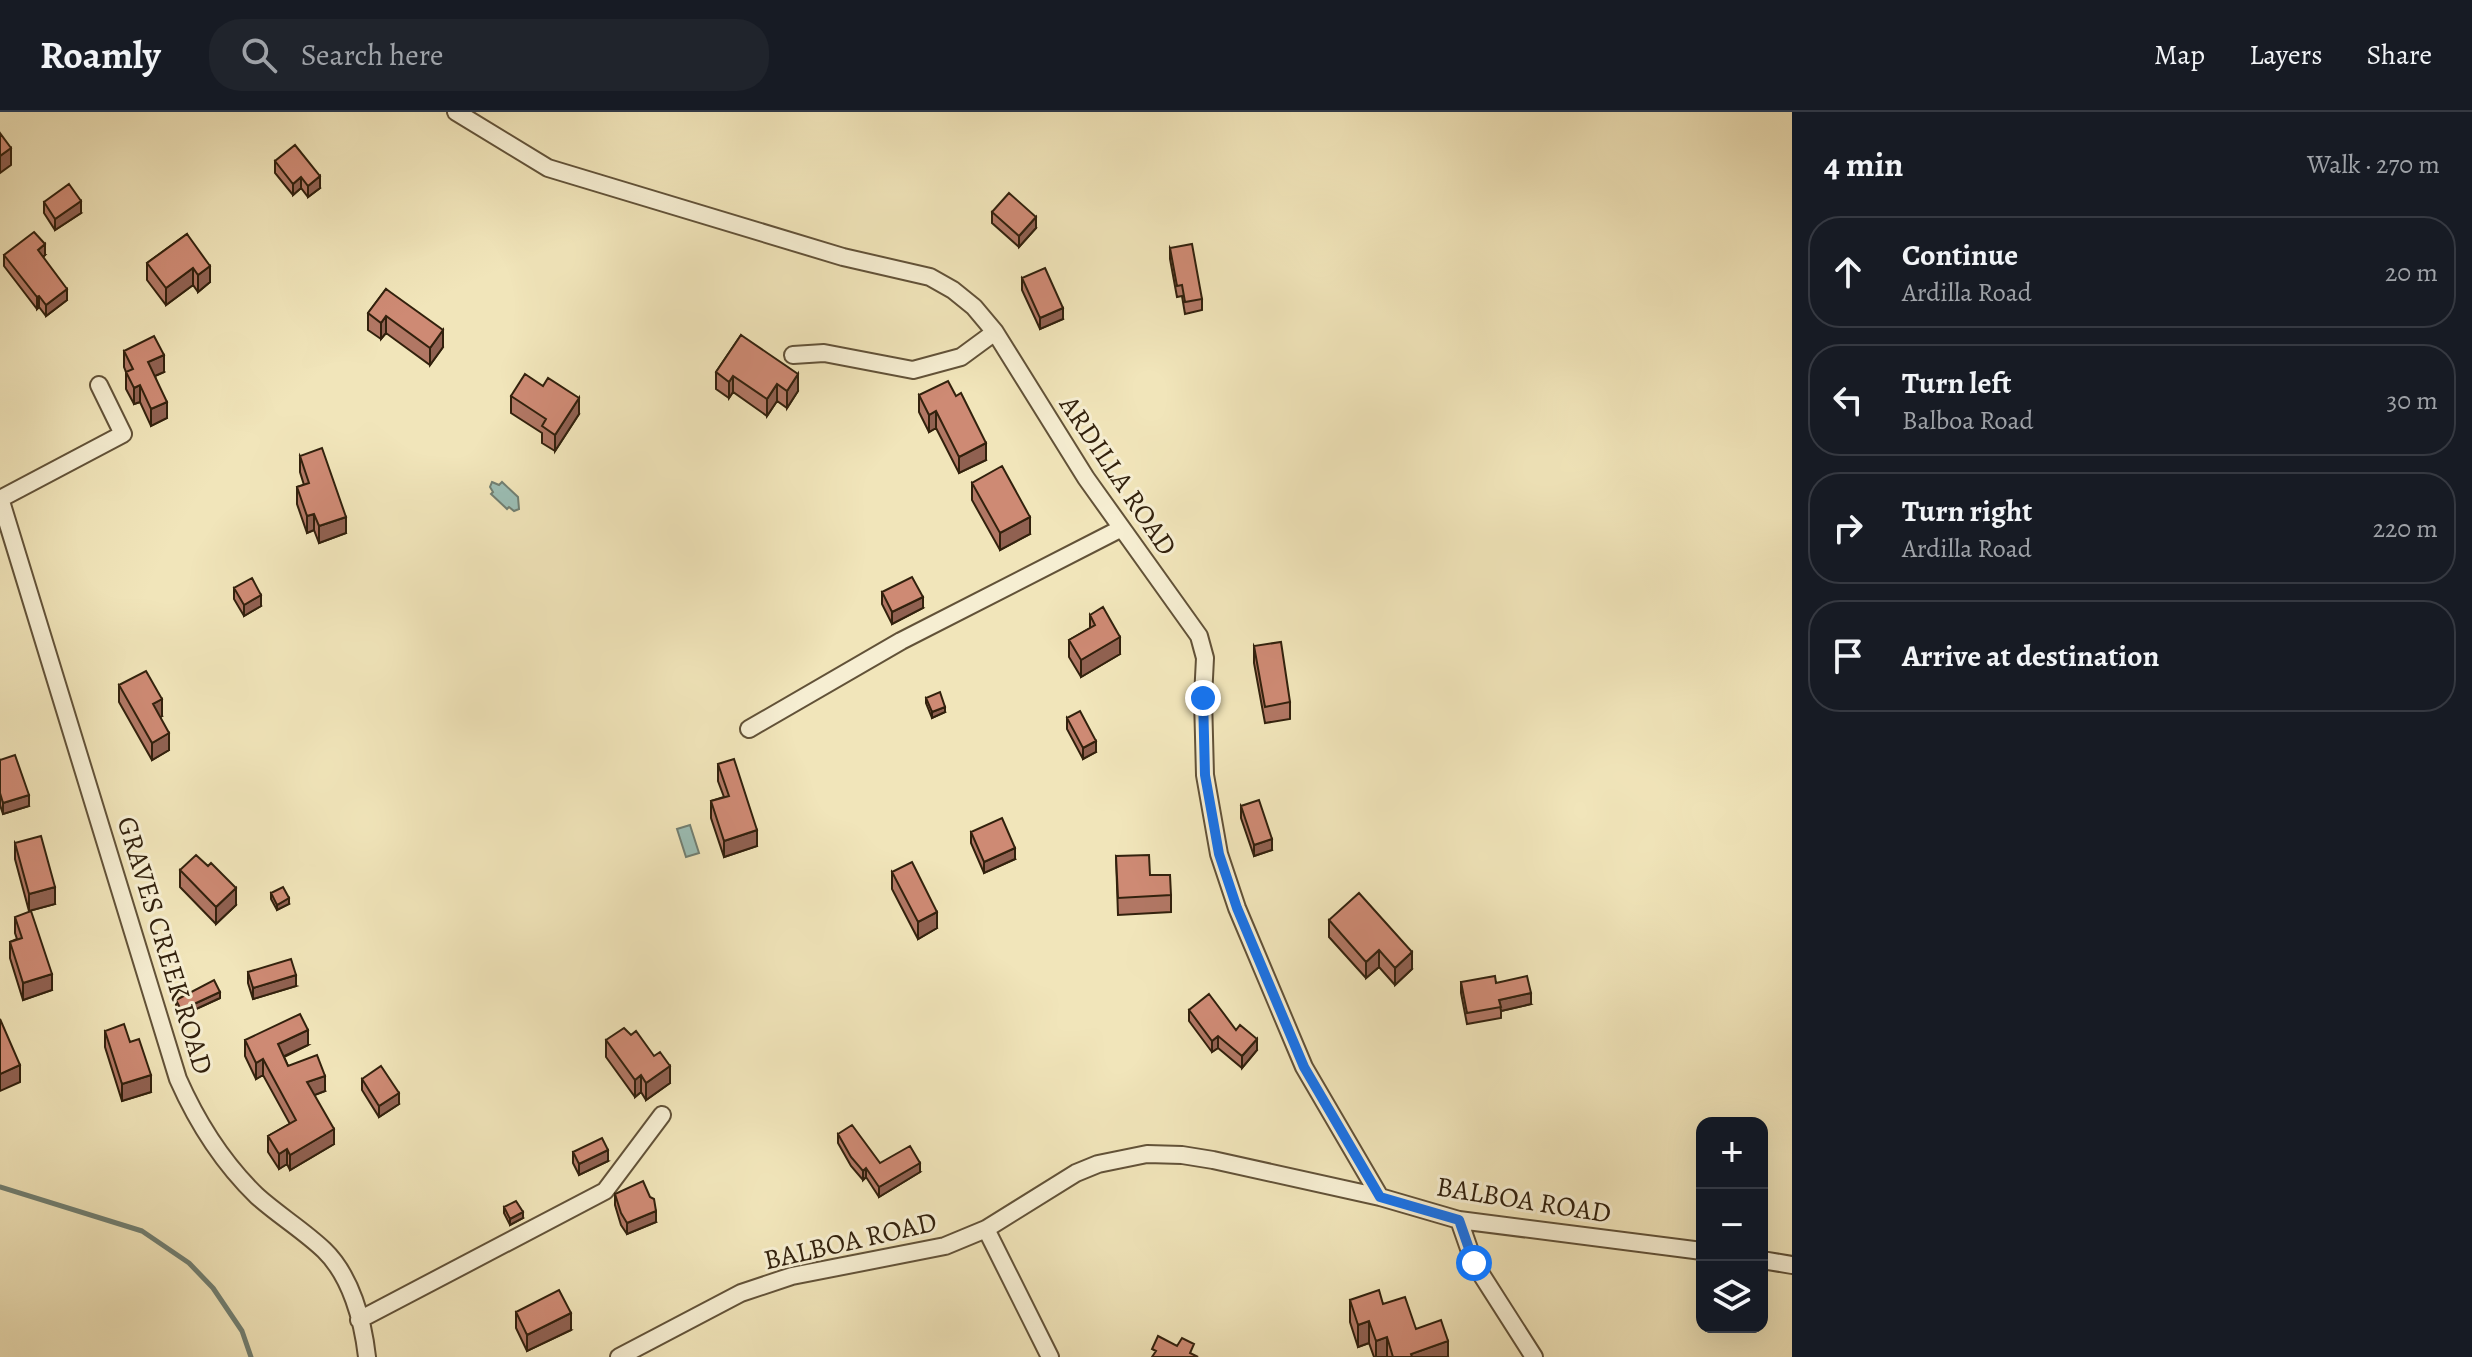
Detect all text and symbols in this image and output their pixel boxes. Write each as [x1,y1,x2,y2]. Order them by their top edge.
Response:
search box [209,19,769,91]
text: Roamly [40,29,161,81]
icon: search [237,33,281,77]
text: Search here [301,35,443,75]
text: Map [2154,36,2205,74]
text: Layers [2249,36,2322,74]
text: Share [2366,36,2432,74]
text: 4 min [1824,141,1903,188]
text: Walk · 270 m [2307,147,2440,182]
text: Continue [1902,235,2018,275]
icon: ahead [1826,250,1870,294]
text: 20 m [2385,255,2438,290]
text: Ardilla Road [1902,275,2032,310]
text: Turn left [1902,363,2011,403]
icon: left [1826,378,1870,422]
text: 30 m [2387,383,2438,418]
street label: ARDILLA ROAD [1050,387,1186,563]
text: Balboa Road [1902,403,2034,438]
text: Turn right [1902,491,2032,531]
icon: right [1826,506,1870,550]
text: 220 m [2373,511,2438,546]
text: Ardilla Road [1902,531,2032,566]
icon: arrive [1826,634,1870,678]
text: Arrive at destination [1902,636,2159,676]
route end [1185,680,1221,716]
street label: GRAVES CREEK ROAD [108,812,222,1079]
map controls [1696,1117,1768,1333]
button: + [1696,1117,1768,1189]
street label: BALBOA ROAD [1434,1167,1614,1233]
button: − [1696,1189,1768,1261]
street label: BALBOA ROAD [760,1203,940,1279]
route start [1456,1245,1492,1281]
button: layers [1696,1261,1768,1333]

